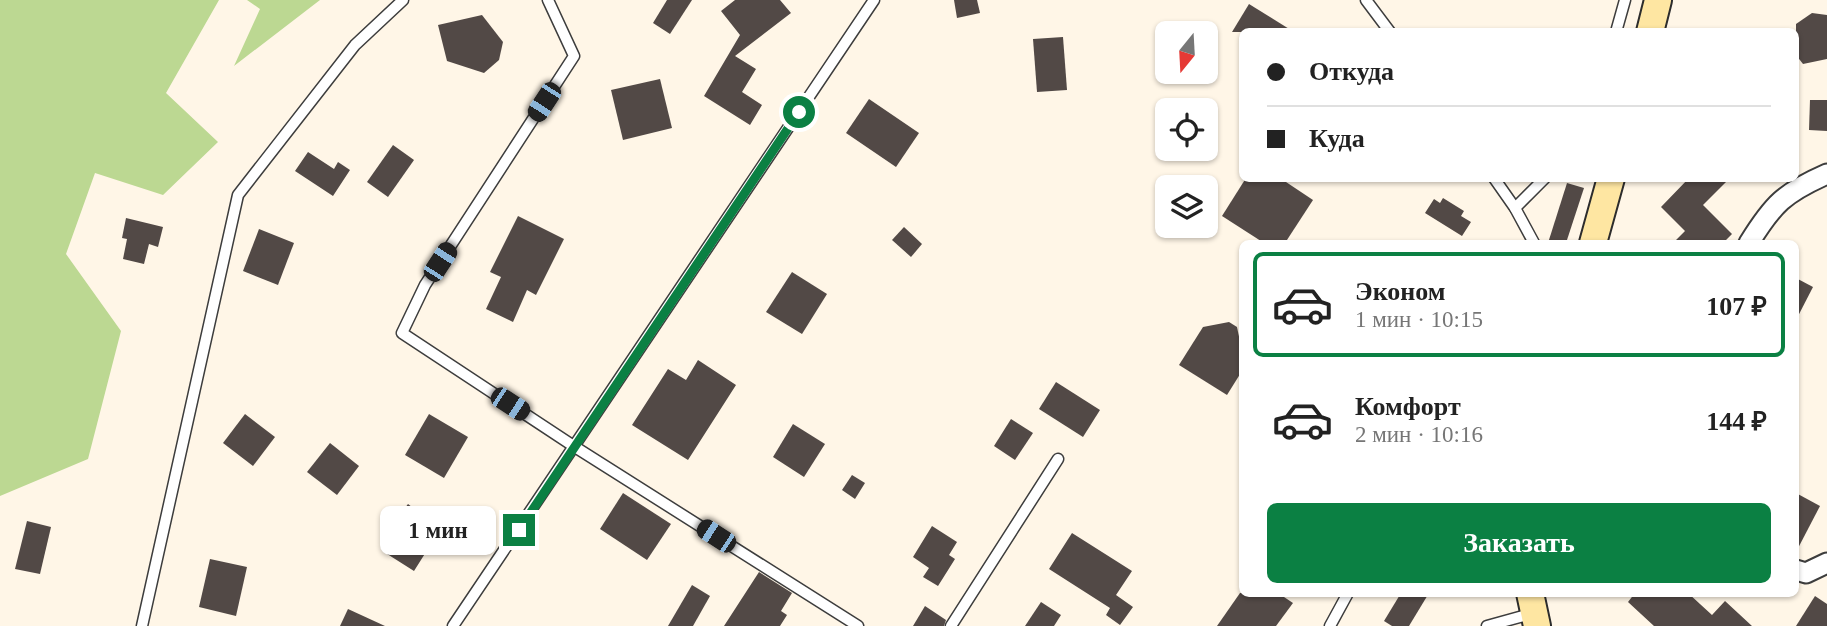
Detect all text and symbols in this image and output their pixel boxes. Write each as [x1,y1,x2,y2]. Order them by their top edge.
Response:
north arrow [1155,21,1218,84]
map controls [1155,21,1218,238]
text: Откуда [1309,57,1394,86]
car [524,79,565,125]
route start [783,96,815,128]
button: locate [1155,98,1218,161]
text: Куда [1309,124,1365,153]
button: layers [1155,175,1218,238]
car [420,239,461,285]
icon: car [1271,273,1334,336]
text: Эконом [1355,277,1445,306]
text: 107 ₽ [1706,292,1767,321]
text: 1 мин · 10:15 [1355,307,1483,332]
car [487,384,534,424]
icon: car [1271,388,1334,451]
text: Комфорт [1355,392,1461,421]
text: 144 ₽ [1706,407,1767,436]
text: 2 мин · 10:16 [1355,422,1483,447]
button: Заказать [1267,503,1771,583]
callout: 1 мин [379,505,494,554]
route end [503,514,535,546]
car [693,516,740,556]
text: 1 мин [408,518,468,543]

